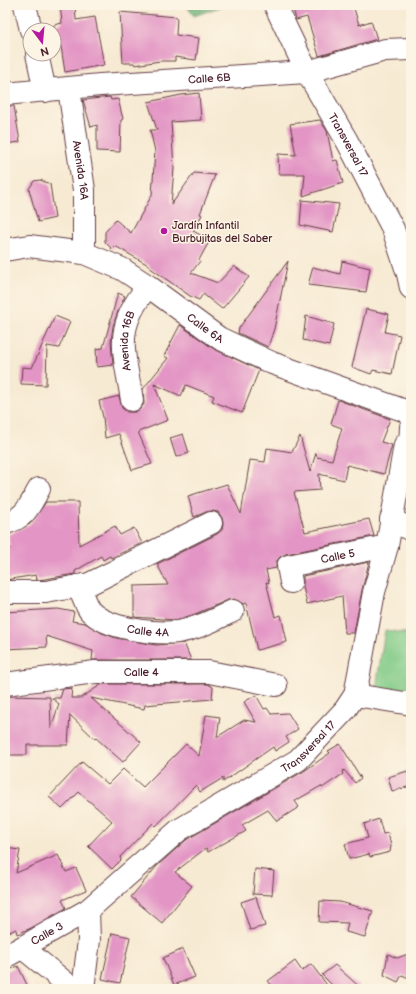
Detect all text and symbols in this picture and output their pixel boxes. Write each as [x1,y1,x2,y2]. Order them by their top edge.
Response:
north arrow [22,22,62,62]
text: N [39,44,50,59]
street label: Calle 6B [188,71,232,86]
street label: Transversal 17 [325,111,371,179]
street label: Avenida 16A [70,139,90,200]
place label: Jardín Infantil Burbujitas del Saber [172,219,273,245]
marker: Jardín Infantil Burbujitas del Saber [159,226,169,236]
street label: Avenida 16B [118,308,138,372]
street label: Calle 6A [184,311,225,346]
street label: Calle 5 [320,547,356,566]
street label: Calle 4A [126,622,169,639]
street label: Calle 4 [124,666,159,679]
street label: Transversal 17 [279,718,339,776]
street label: Calle 3 [29,919,66,948]

